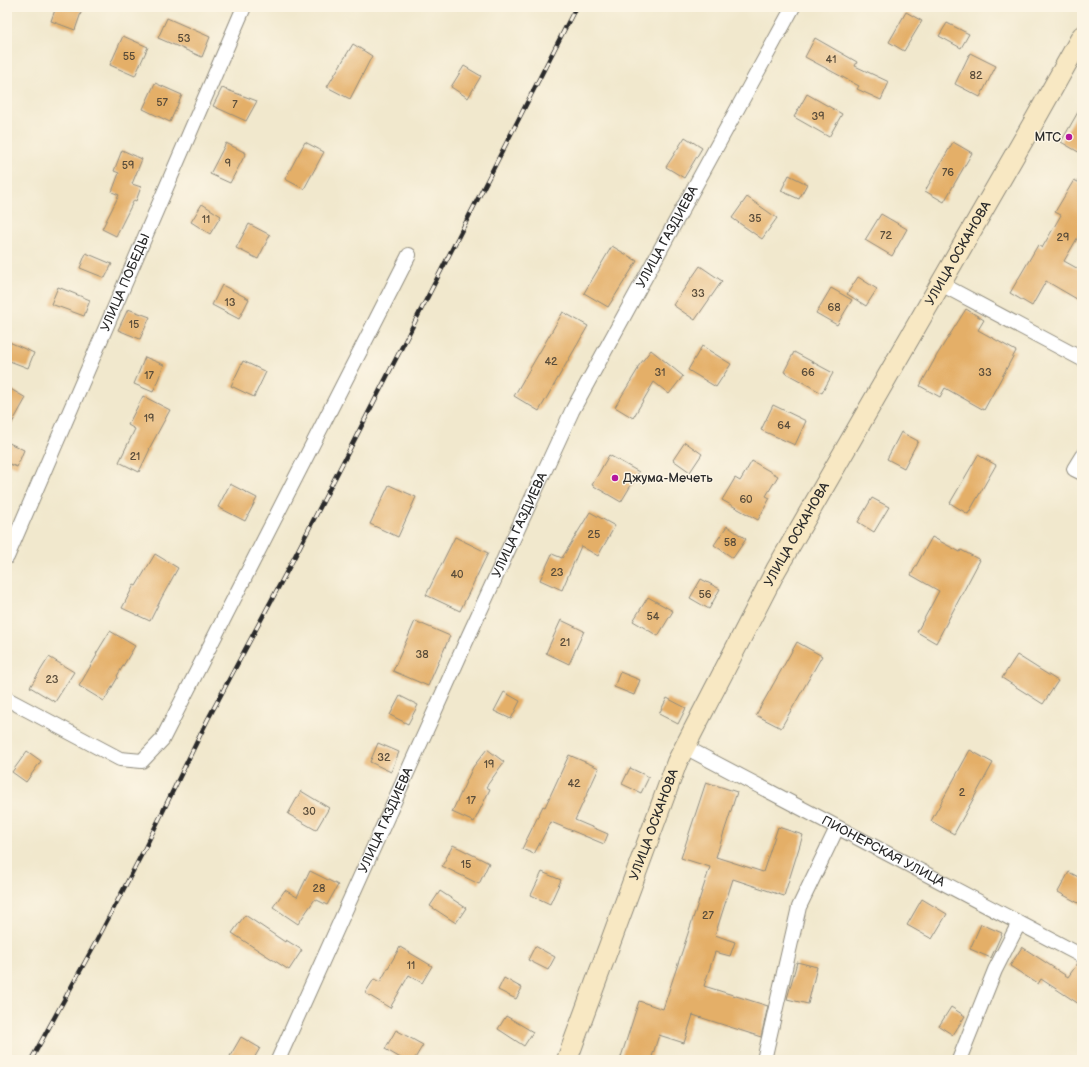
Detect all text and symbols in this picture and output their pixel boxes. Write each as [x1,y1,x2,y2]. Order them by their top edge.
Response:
house number: 53 [177,32,191,45]
house number: 55 [123,50,135,63]
house number: 41 [826,53,836,66]
house number: 82 [970,69,983,82]
house number: 57 [156,96,168,109]
house number: 7 [232,98,238,111]
house number: 39 [811,110,825,123]
place label: МТС [1034,129,1061,145]
marker: МТС [1064,132,1074,142]
house number: 9 [225,157,231,170]
house number: 59 [122,159,134,172]
house number: 76 [942,166,954,179]
street label: УЛИЦА ГАЗДИЕВА [633,183,702,291]
street label: УЛИЦА ОСКАНОВА [922,198,994,308]
house number: 35 [748,212,762,225]
house number: 11 [202,213,210,226]
house number: 72 [880,229,892,242]
street label: УЛИЦА ПОБЕДЫ [97,231,153,334]
house number: 29 [1057,231,1069,244]
house number: 33 [691,287,705,300]
house number: 13 [224,296,236,309]
house number: 68 [827,301,841,314]
house number: 15 [129,318,139,331]
house number: 42 [544,355,558,368]
house number: 31 [654,366,666,379]
house number: 66 [801,366,815,379]
house number: 33 [978,366,992,379]
house number: 17 [144,369,154,382]
house number: 19 [144,412,154,425]
house number: 64 [777,419,791,432]
house number: 21 [130,450,140,463]
street label: УЛИЦА ГАЗДИЕВА [489,470,551,580]
place label: Джума-Мечеть [623,470,713,486]
marker: Джума-Мечеть [610,473,620,483]
street label: УЛИЦА ОСКАНОВА [761,479,833,589]
house number: 60 [739,493,753,506]
house number: 25 [588,528,600,541]
house number: 58 [724,536,736,549]
house number: 23 [550,566,564,579]
house number: 40 [450,568,464,581]
house number: 56 [698,588,712,601]
house number: 54 [646,610,660,623]
house number: 21 [560,636,570,649]
house number: 38 [415,648,429,661]
house number: 23 [45,673,59,686]
house number: 32 [377,751,391,764]
house number: 19 [484,758,494,771]
street label: УЛИЦА ГАЗДИЕВА [355,765,417,875]
street label: УЛИЦА ОСКАНОВА [626,767,682,882]
house number: 42 [567,777,581,790]
house number: 2 [959,786,966,799]
house number: 17 [466,794,476,807]
house number: 30 [302,805,316,818]
street label: ПИОНЕРСКАЯ УЛИЦА [819,812,948,890]
house number: 15 [461,858,471,871]
house number: 28 [313,882,325,895]
house number: 27 [702,909,715,922]
house number: 11 [407,959,415,972]

